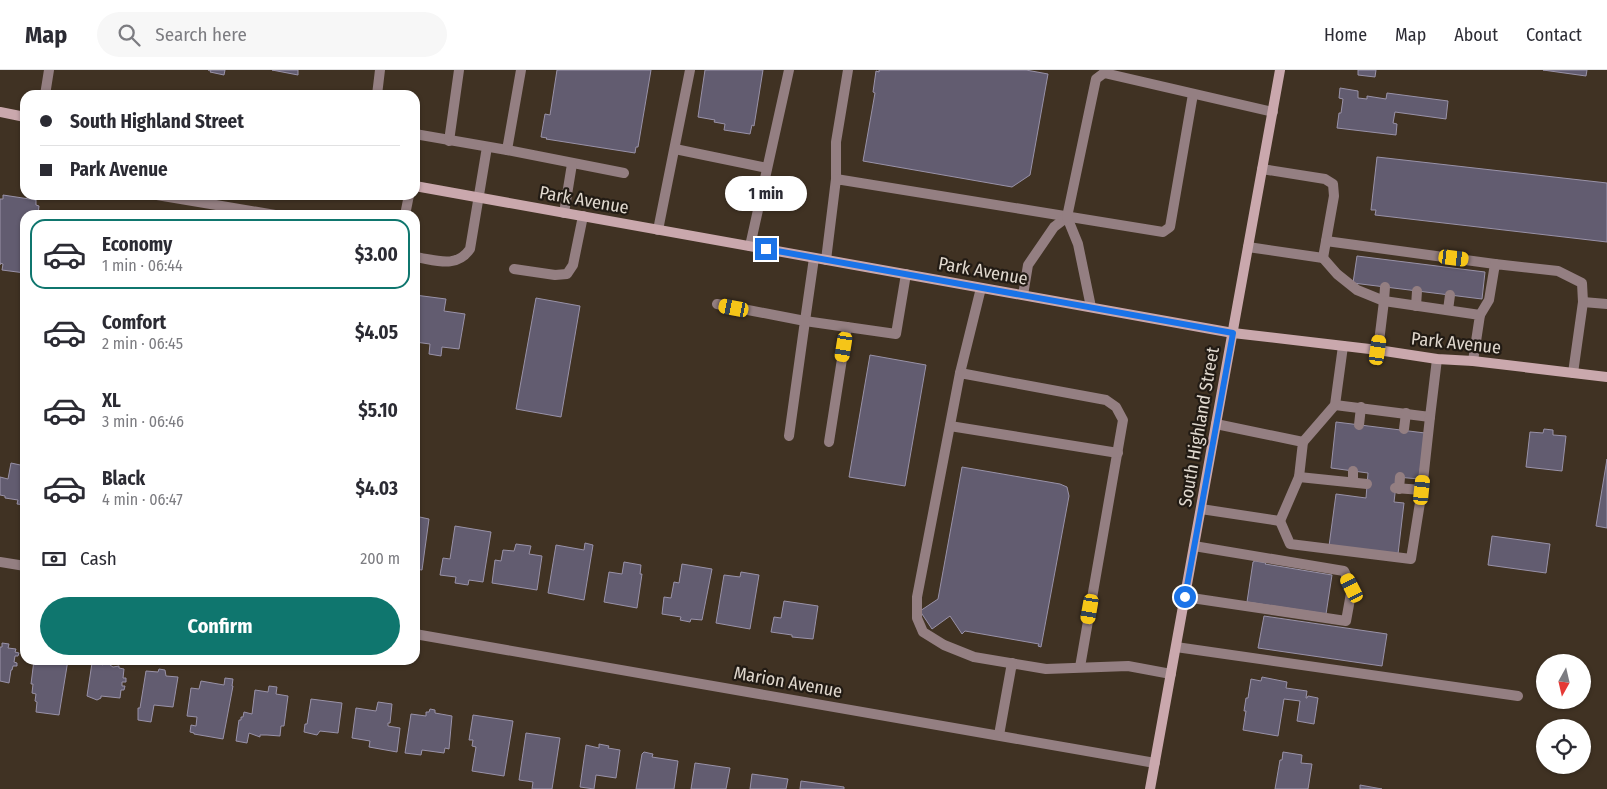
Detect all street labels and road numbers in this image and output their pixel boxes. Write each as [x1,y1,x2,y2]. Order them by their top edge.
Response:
street label: Park Avenue [538,181,630,219]
street label: Park Avenue [937,252,1029,290]
street label: Park Avenue [1410,327,1502,359]
street label: South Highland Street [1174,345,1224,509]
street label: Marion Avenue [732,662,844,702]

